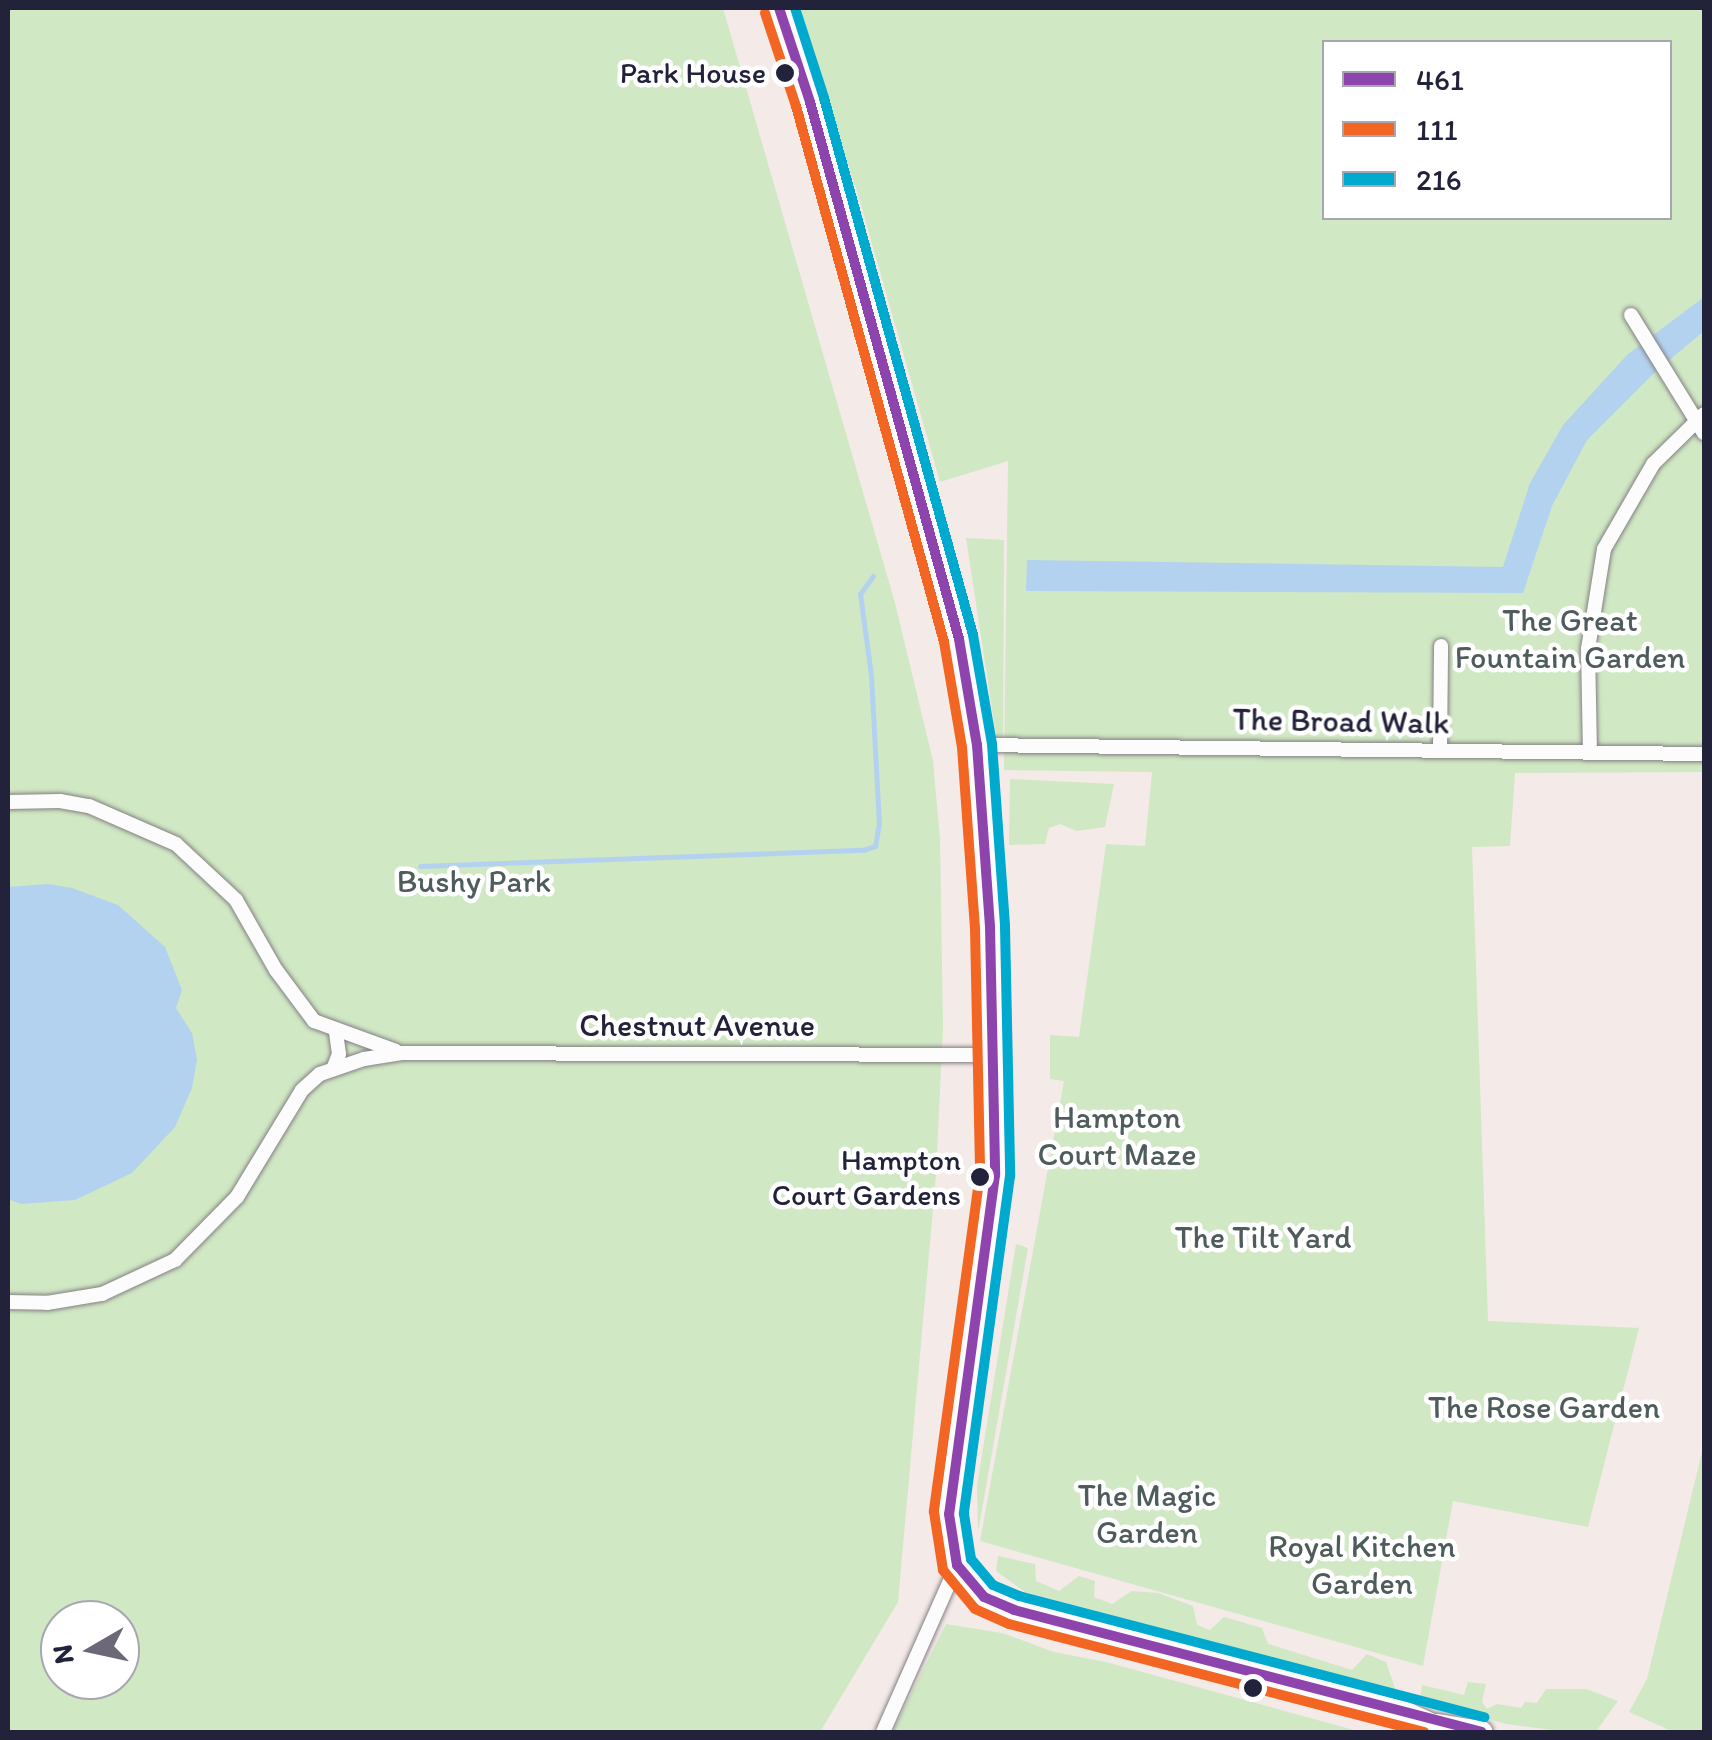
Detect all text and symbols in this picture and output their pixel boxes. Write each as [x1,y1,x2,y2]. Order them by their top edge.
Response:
legend [1322,40,1672,220]
place label: Park House [620,55,766,91]
text: 461 [1416,61,1464,98]
marker: Park House [775,63,795,83]
text: 111 [1416,111,1458,148]
text: 216 [1416,161,1462,198]
park label: The Great Fountain Garden [1454,602,1686,677]
street label: The Broad Walk [1233,700,1449,742]
park label: Bushy Park [397,862,551,900]
street label: Chestnut Avenue [580,1006,814,1044]
park label: Hampton Court Maze [1038,1099,1196,1174]
place label: Hampton Court Gardens [771,1142,961,1212]
marker: Hampton Court Gardens [970,1167,990,1187]
park label: The Tilt Yard [1176,1218,1350,1256]
park label: The Rose Garden [1428,1388,1660,1426]
park label: The Magic Garden [1078,1477,1216,1552]
park label: Royal Kitchen Garden [1268,1528,1456,1603]
north arrow [40,1600,140,1700]
text: N [44,1642,81,1666]
unlabelled marker [1243,1678,1263,1698]

